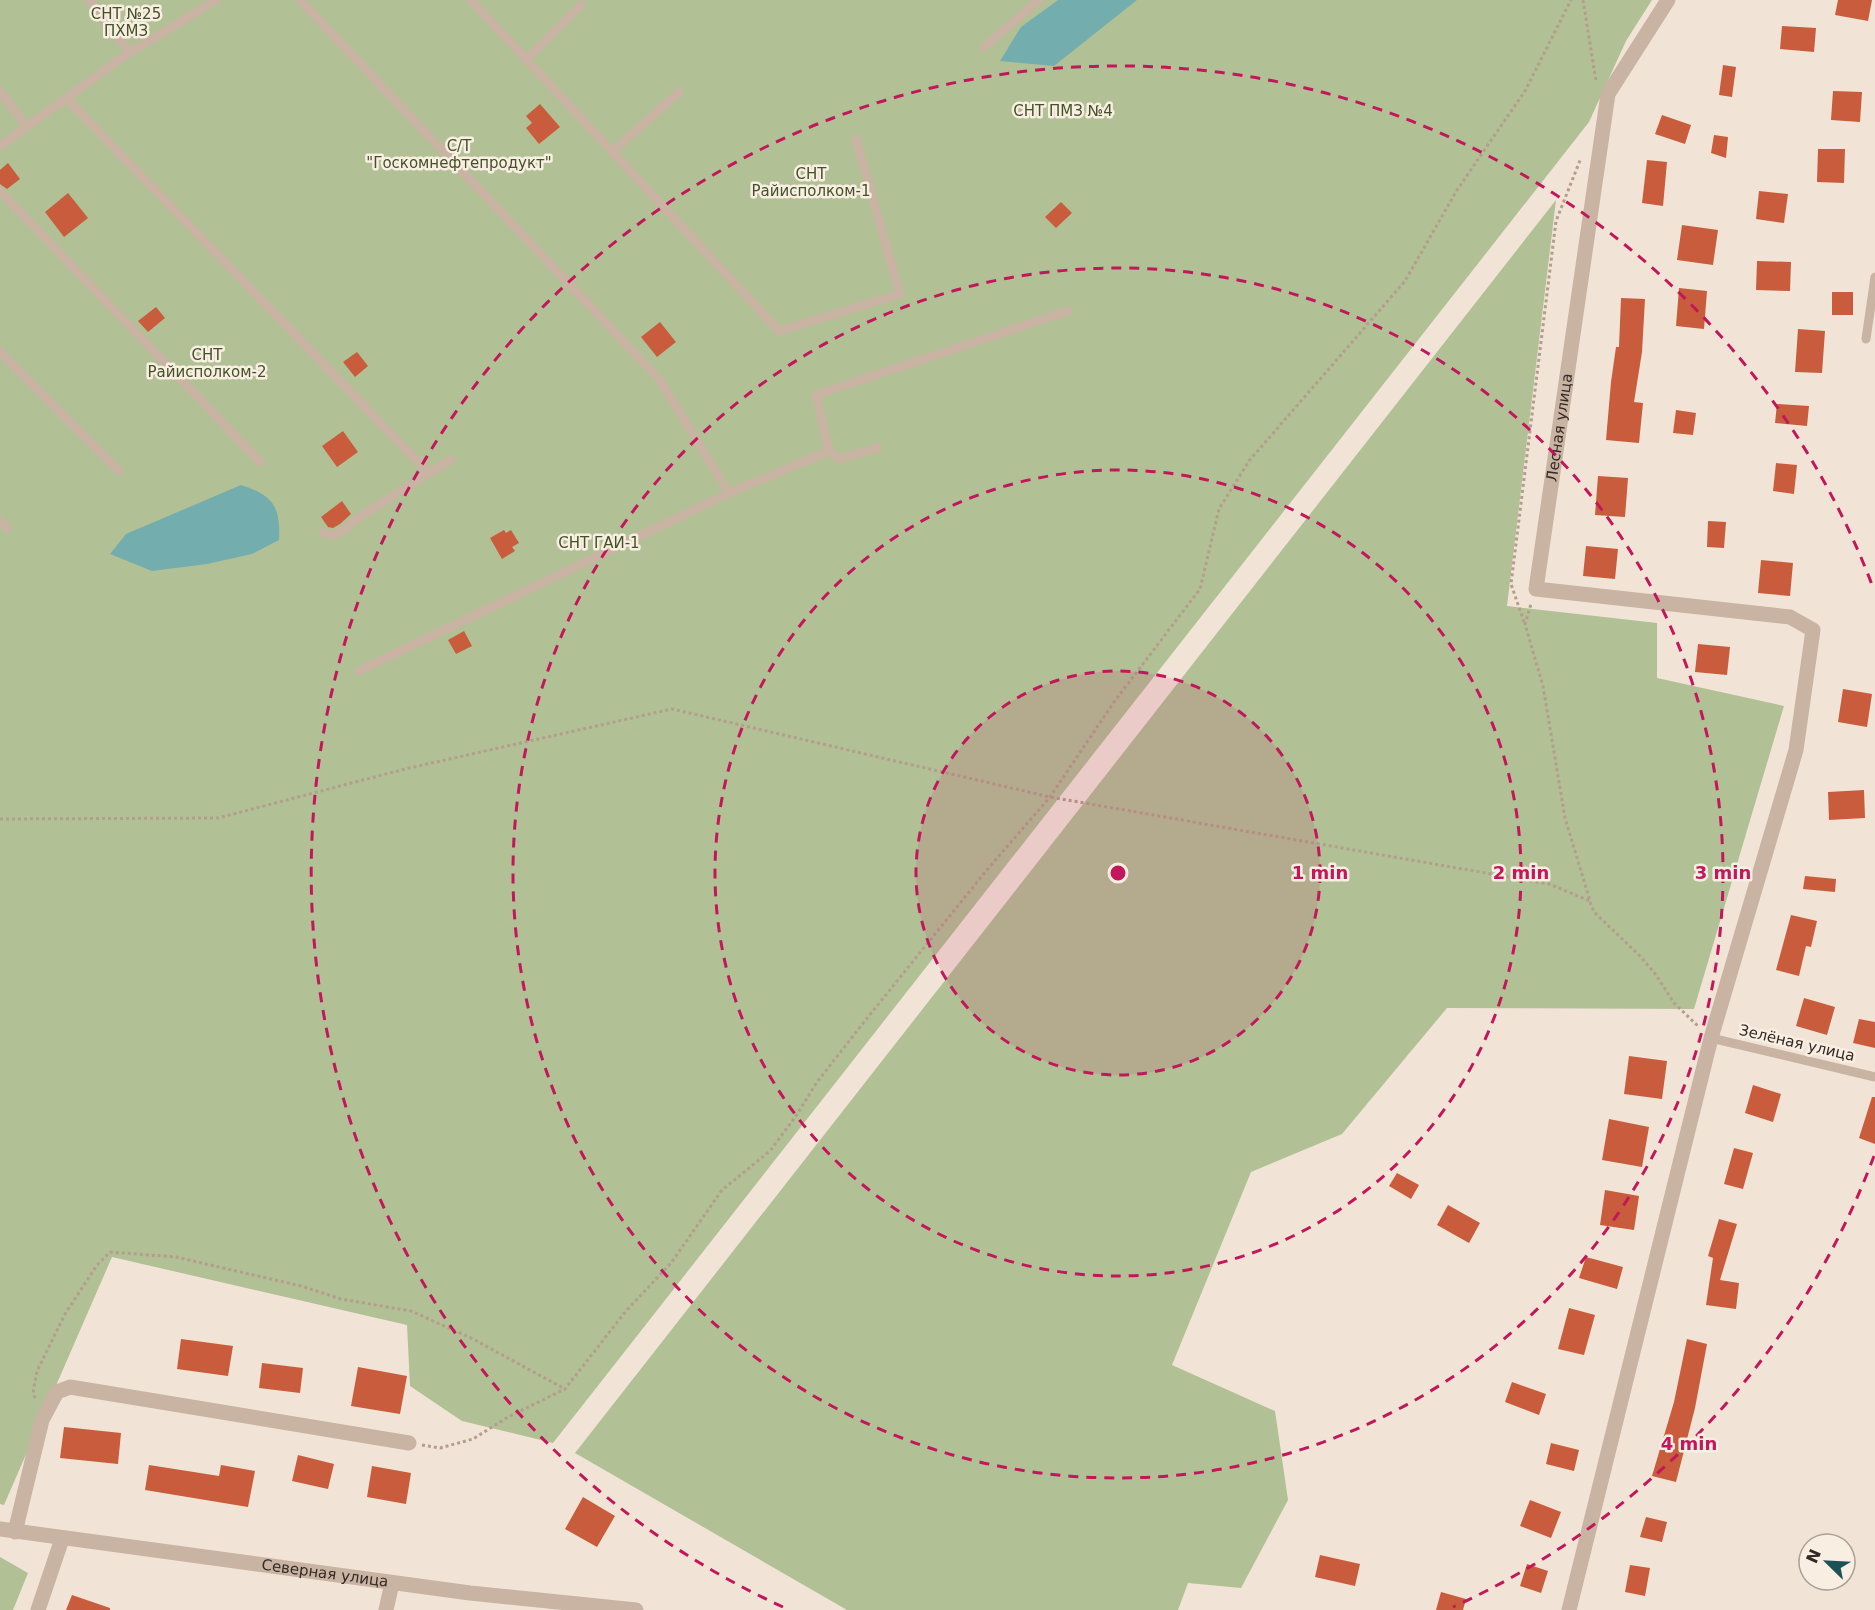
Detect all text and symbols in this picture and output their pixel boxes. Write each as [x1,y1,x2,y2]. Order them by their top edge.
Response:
park label: СНТ №25 ПХМЗ [91,5,161,40]
park label: СНТ ПМЗ №4 [1013,102,1113,120]
park label: С/Т "Госкомнефтепродукт" [366,137,552,172]
park label: СНТ Райисполком-1 [751,165,871,200]
park label: СНТ Райисполком-2 [147,346,267,381]
street label: Лесная улица [1543,372,1576,483]
park label: СНТ ГАИ-1 [558,534,640,552]
text: 1 min [1292,862,1348,883]
text: 2 min [1493,862,1549,883]
text: 3 min [1695,862,1751,883]
centre of rings [1108,863,1128,883]
street label: Зелёная улица [1737,1021,1857,1065]
text: 4 min [1661,1433,1717,1454]
north arrow [1797,1532,1857,1592]
text: N [1802,1546,1825,1566]
street label: Северная улица [260,1556,390,1591]

